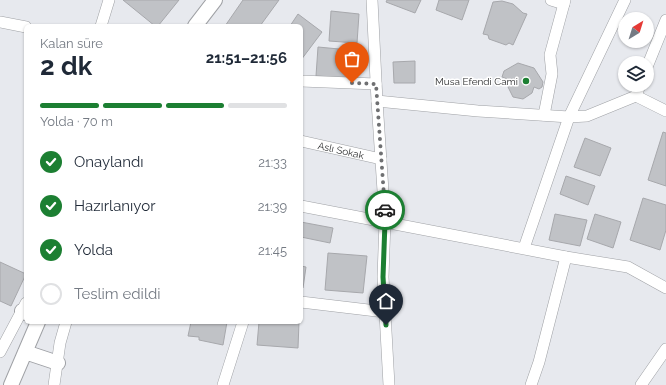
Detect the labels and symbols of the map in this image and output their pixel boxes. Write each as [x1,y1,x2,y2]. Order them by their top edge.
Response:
north arrow [618,12,654,48]
pin [335,42,369,83]
place label: Musa Efendi Cami [435,76,518,87]
marker: Musa Efendi Cami [521,76,531,86]
street label: Aslı Sokak [317,140,366,161]
courier [365,190,405,230]
pin [369,284,403,325]

